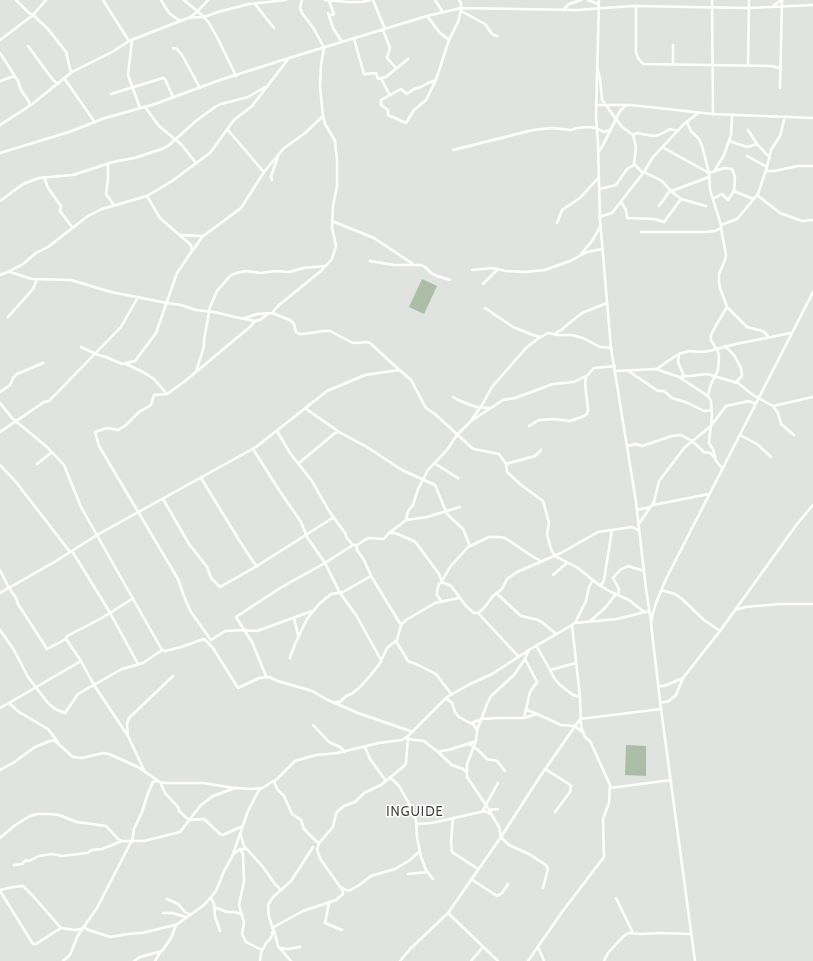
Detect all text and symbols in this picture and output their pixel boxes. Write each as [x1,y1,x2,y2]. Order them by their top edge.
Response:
district label: INGUIDE [386,804,444,820]

